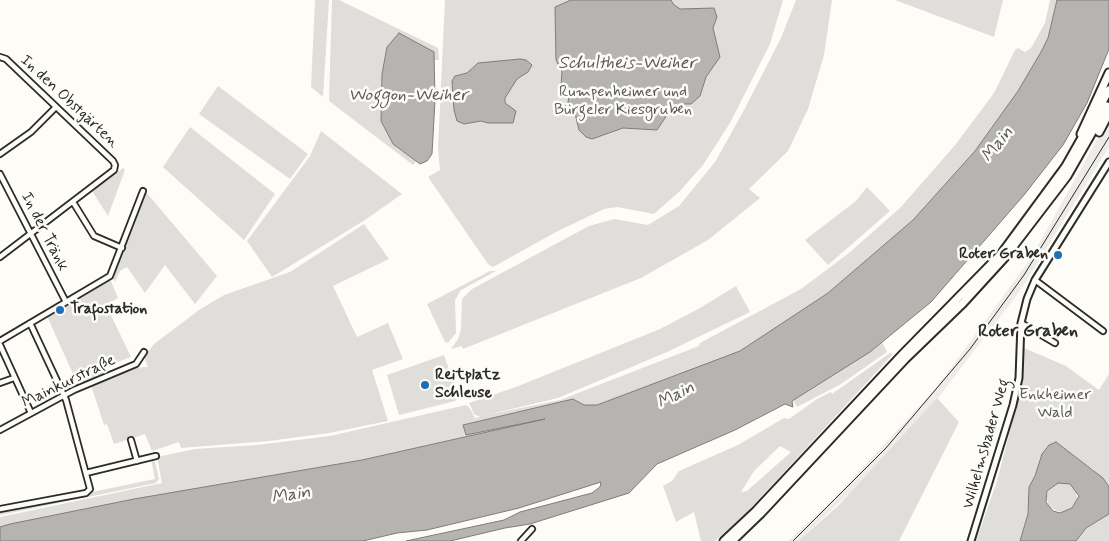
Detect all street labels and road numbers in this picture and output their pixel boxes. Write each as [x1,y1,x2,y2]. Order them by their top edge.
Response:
street label: In den Obstgärten [16,52,122,152]
street label: In der Tränk [16,189,72,275]
street label: Mainkurstraße [19,351,119,413]
street label: Wilhelmsbader Weg [959,377,1015,511]

